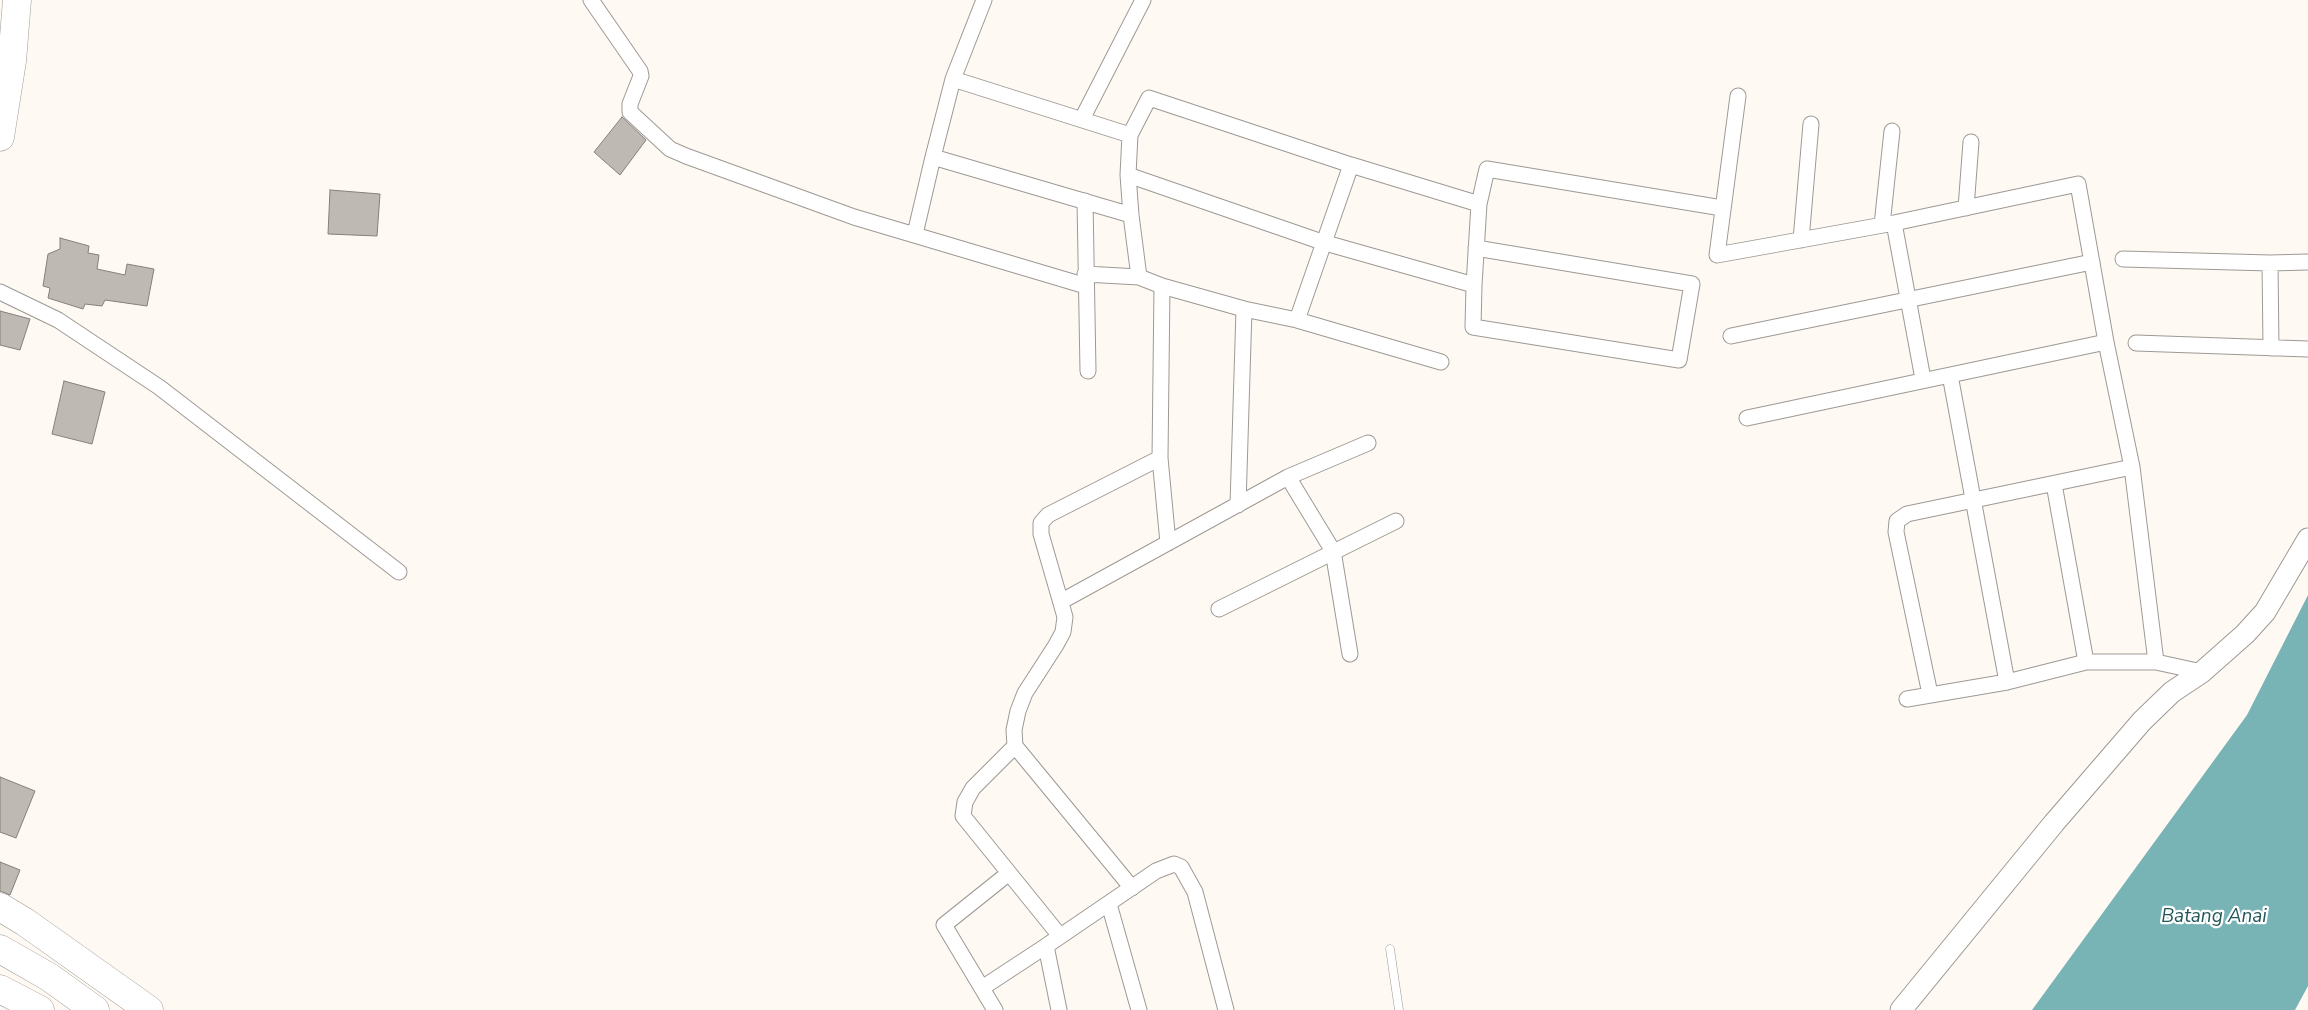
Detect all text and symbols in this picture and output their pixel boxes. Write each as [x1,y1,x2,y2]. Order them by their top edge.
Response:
water label: Batang Anai [2161,906,2267,928]

